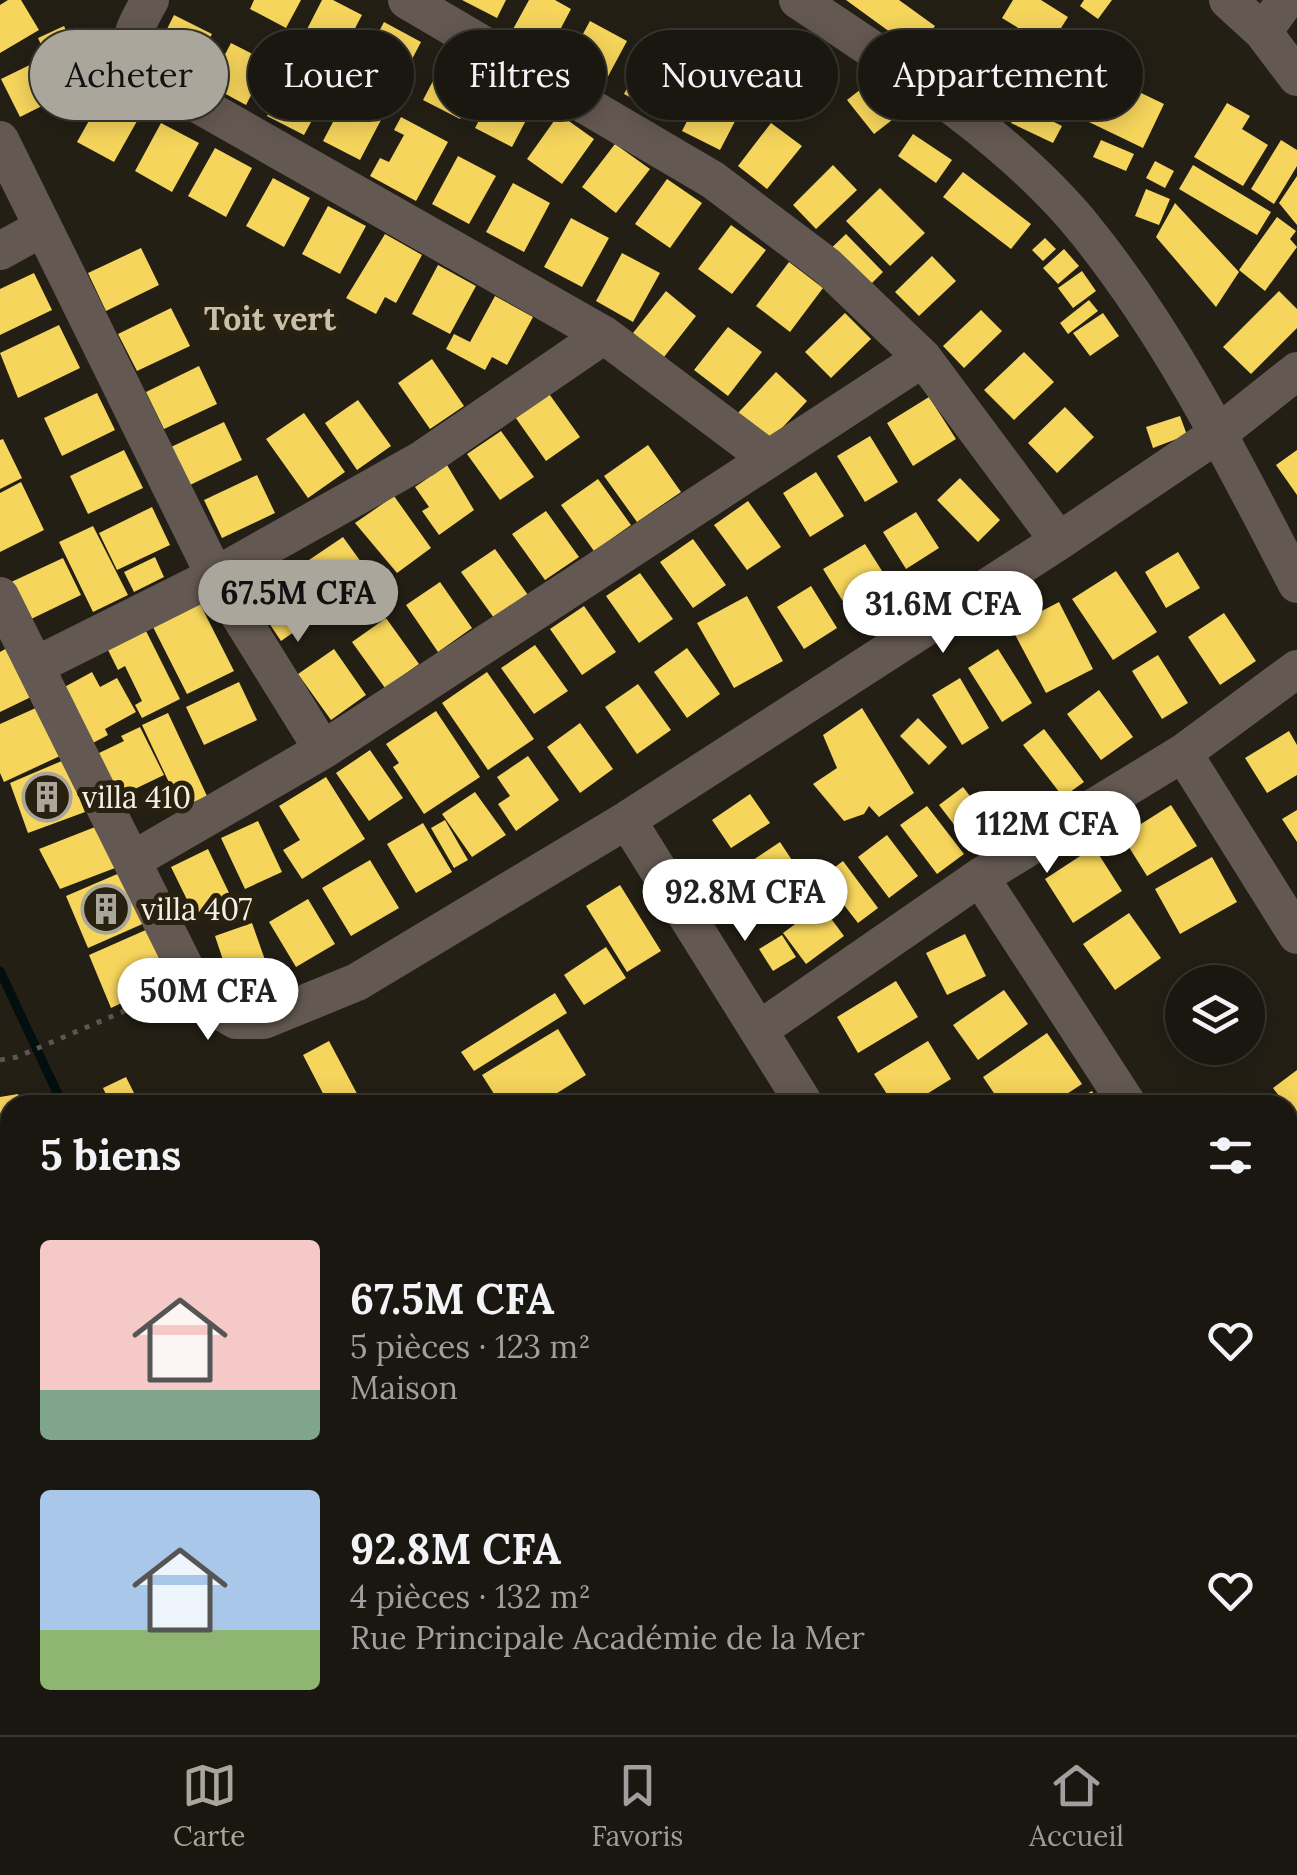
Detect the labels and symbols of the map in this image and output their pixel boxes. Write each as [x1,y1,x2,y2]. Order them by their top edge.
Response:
district label: Toit vert [204,298,337,339]
pin: 67.5M CFA [184,560,412,645]
pin: 31.6M CFA [829,571,1057,656]
building icon: villa 410 [21,771,73,823]
place label: villa 410 [82,778,191,816]
pin: 112M CFA [944,791,1150,876]
pin: 92.8M CFA [631,859,859,944]
building icon: villa 407 [80,883,132,935]
place label: villa 407 [141,890,252,928]
pin: 50M CFA [116,958,300,1043]

